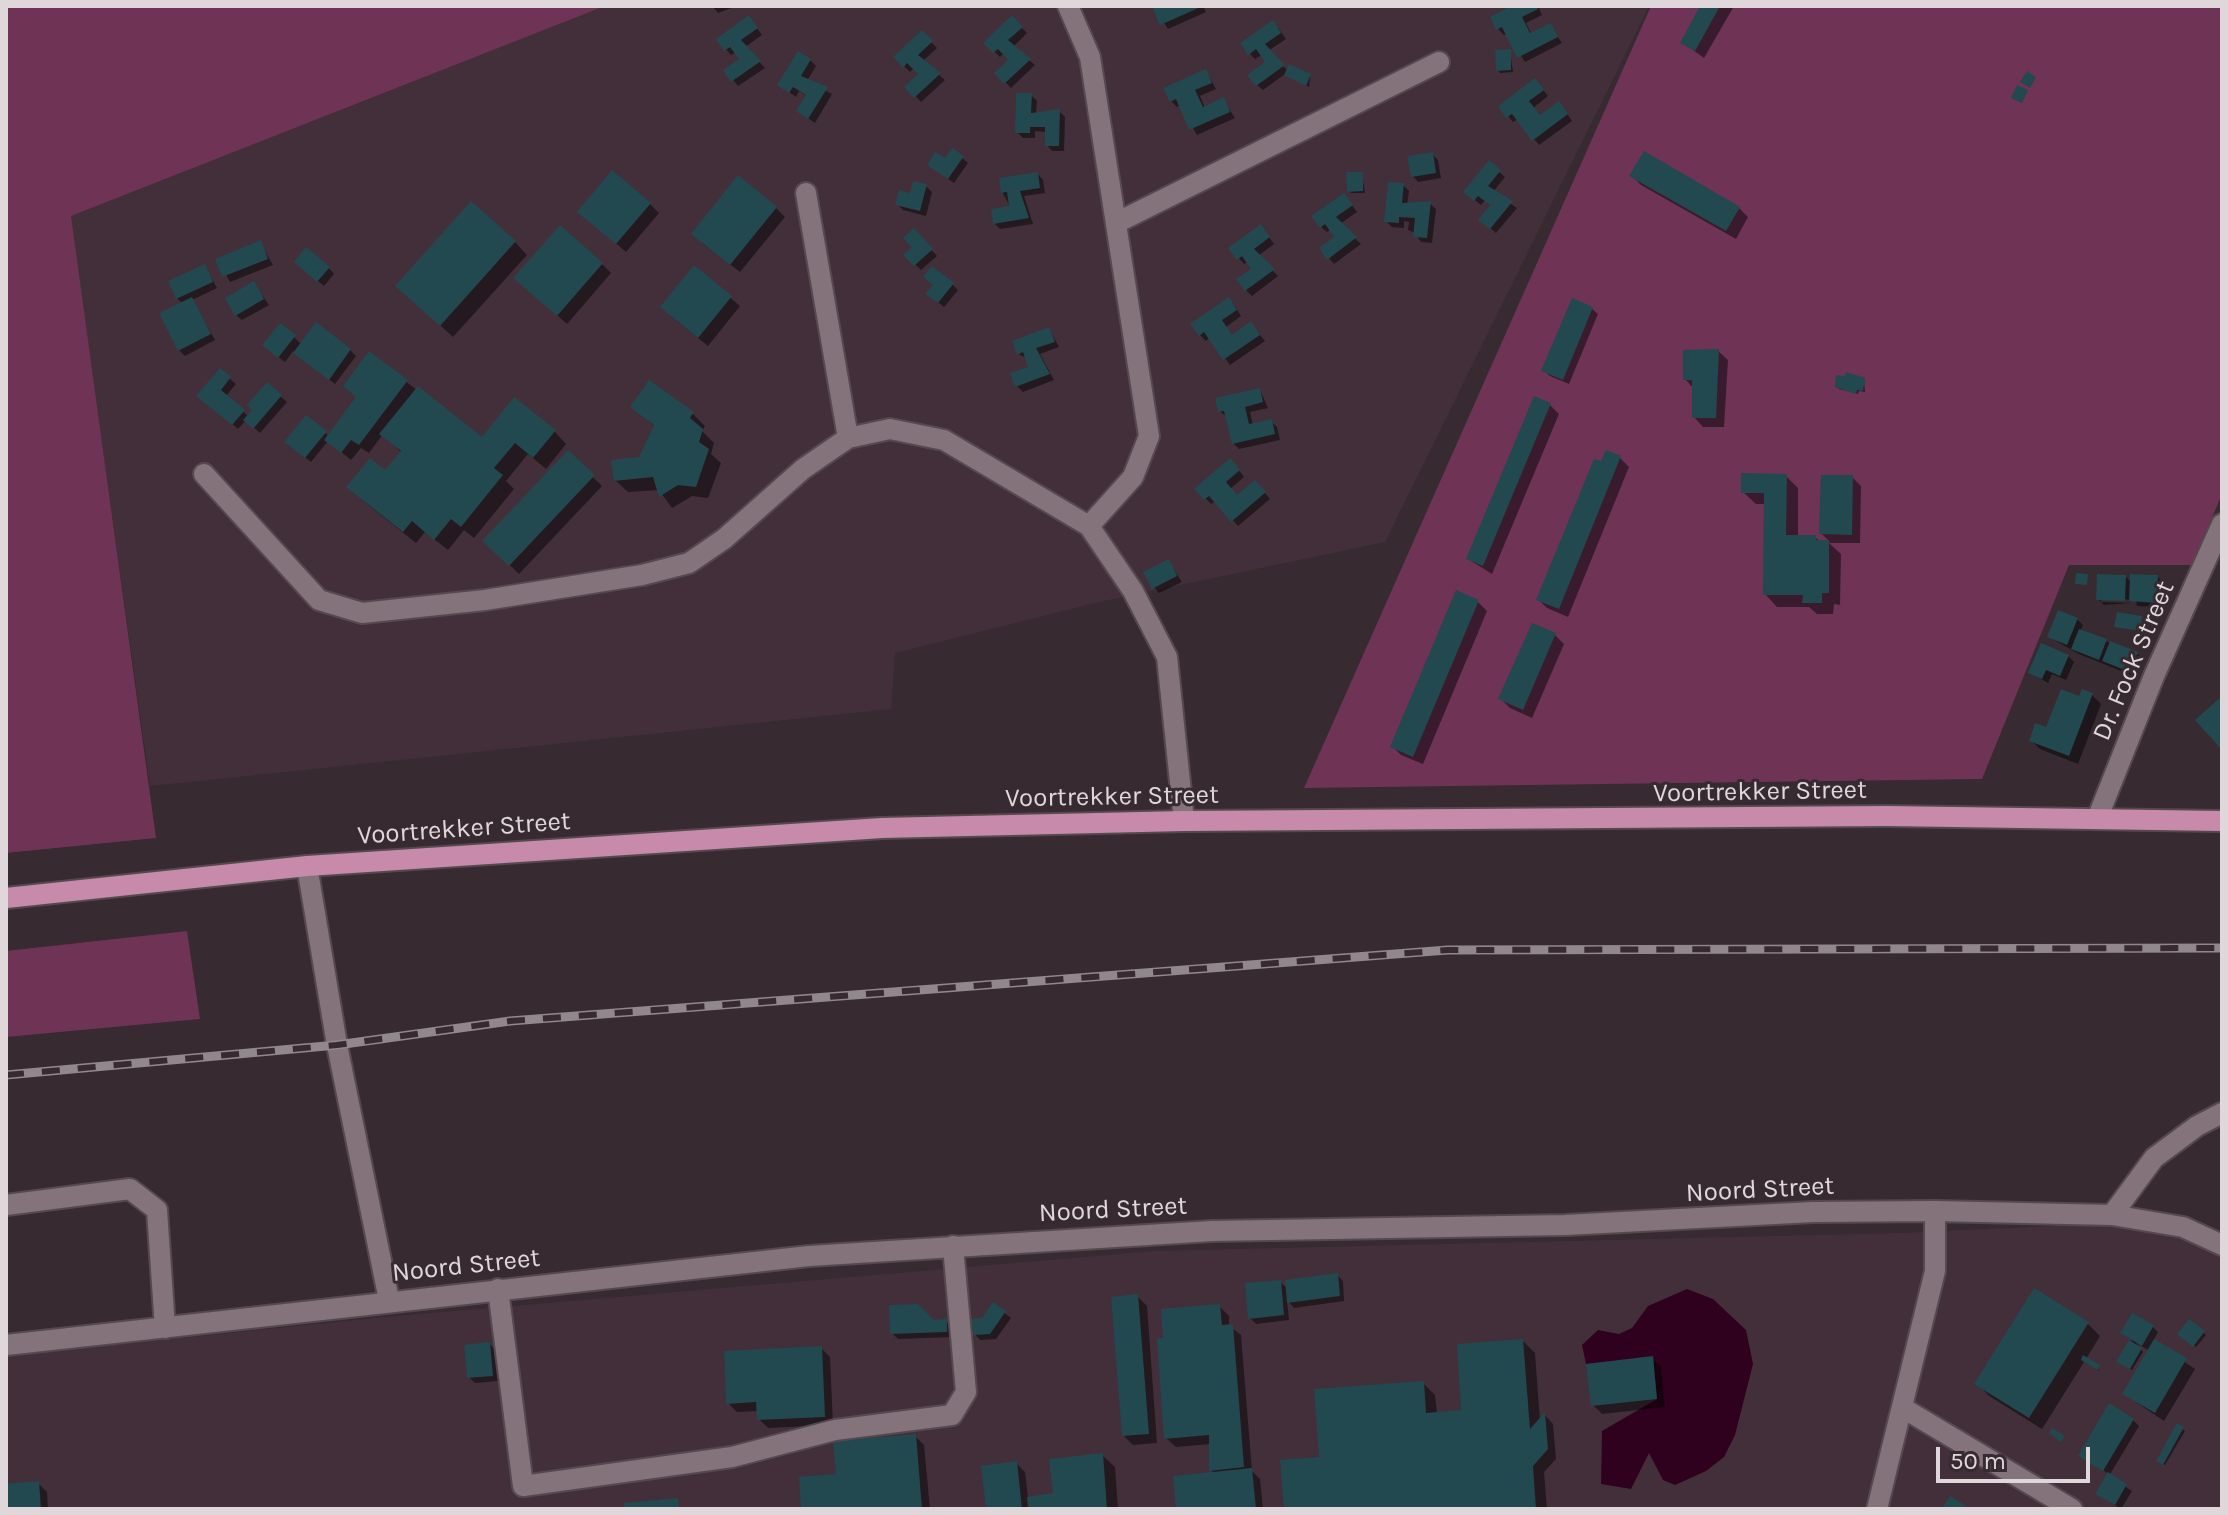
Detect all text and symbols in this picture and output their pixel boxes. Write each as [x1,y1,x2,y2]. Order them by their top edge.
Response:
street label: Dr. Fock Street [2086,577,2182,745]
street label: Voortrekker Street [1653,775,1867,809]
street label: Voortrekker Street [1005,780,1219,814]
street label: Voortrekker Street [356,806,572,852]
street label: Noord Street [1685,1171,1835,1209]
street label: Noord Street [1038,1191,1188,1229]
street label: Noord Street [391,1243,541,1289]
scale bar [1940,1431,2094,1481]
text: 50 m [1950,1447,2006,1475]

